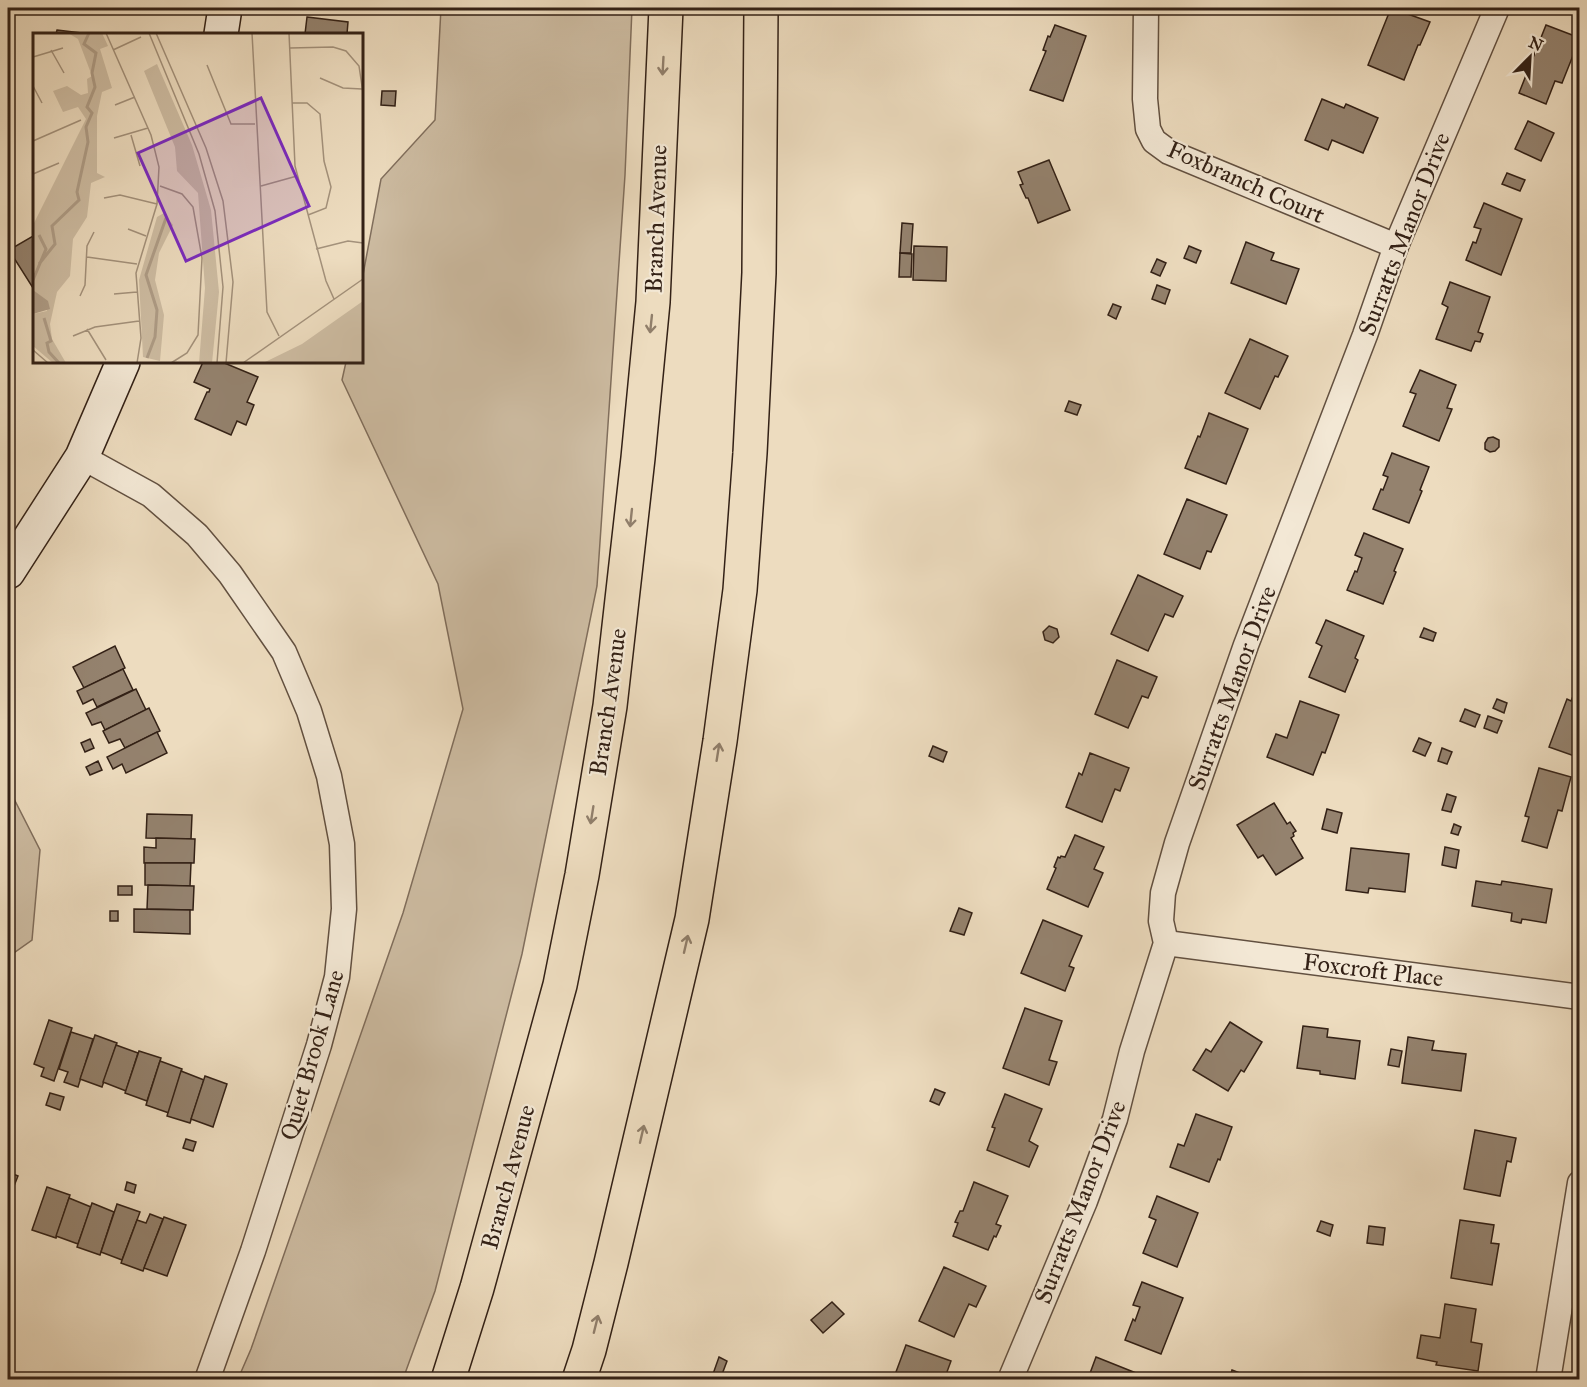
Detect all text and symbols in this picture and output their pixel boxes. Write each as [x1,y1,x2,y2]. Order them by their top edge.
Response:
north arrow [1500,27,1560,87]
text: N [1526,32,1546,55]
inset map [33,33,363,363]
one-way arrow [657,55,669,75]
street label: Surratts Manor Drive [1351,128,1457,340]
street label: Foxbranch Court [1163,134,1330,230]
street label: Branch Avenue [638,144,674,294]
one-way arrow [645,313,656,333]
one-way arrow [625,507,636,527]
street label: Surratts Manor Drive [1181,582,1283,794]
street label: Branch Avenue [583,626,633,778]
one-way arrow [713,743,724,762]
one-way arrow [586,805,597,824]
one-way arrow [681,935,693,954]
street label: Foxcroft Place [1301,947,1445,993]
street label: Quiet Brook Lane [273,966,351,1144]
street label: Surratts Manor Drive [1027,1096,1133,1308]
street label: Branch Avenue [474,1101,542,1253]
one-way arrow [636,1125,648,1144]
one-way arrow [590,1314,602,1333]

